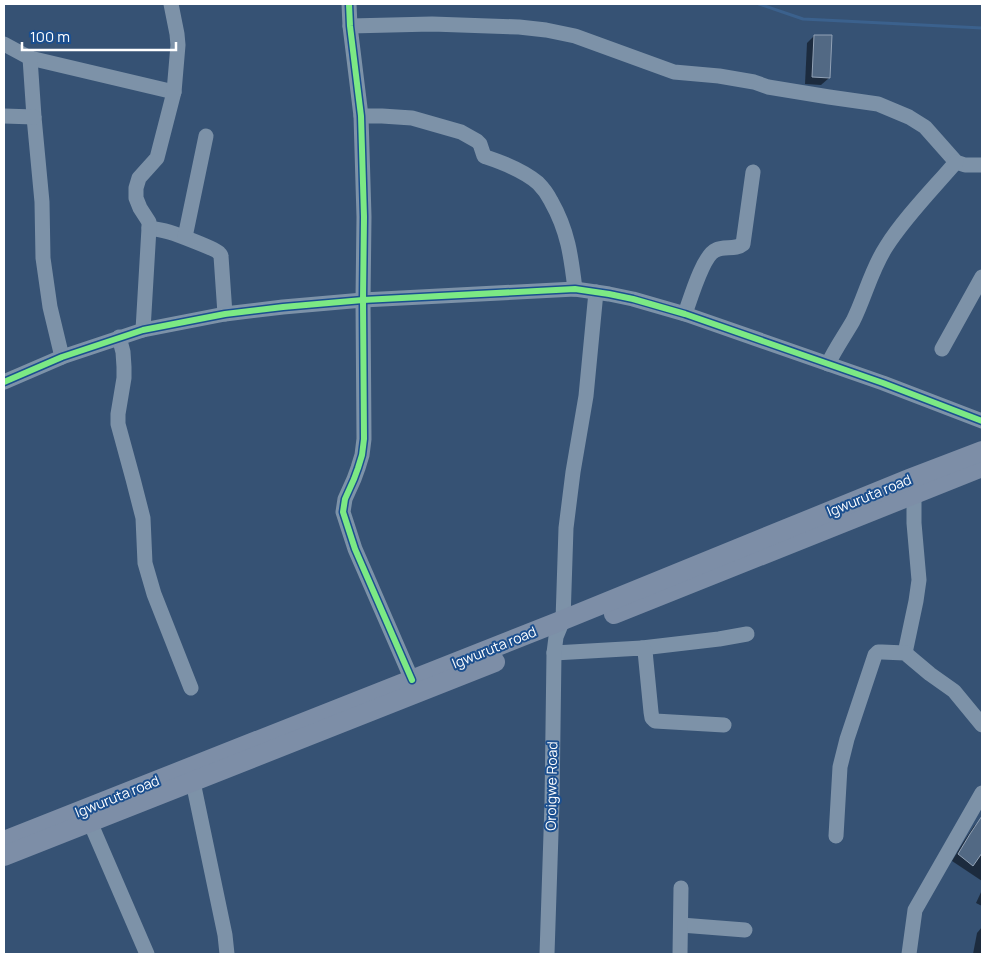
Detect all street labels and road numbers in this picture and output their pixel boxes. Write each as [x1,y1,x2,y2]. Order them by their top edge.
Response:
street label: Igwuruta road [824,469,914,521]
street label: Igwuruta road [449,621,539,673]
street label: Oroigwe Road [541,741,561,831]
street label: Igwuruta road [72,770,162,822]

